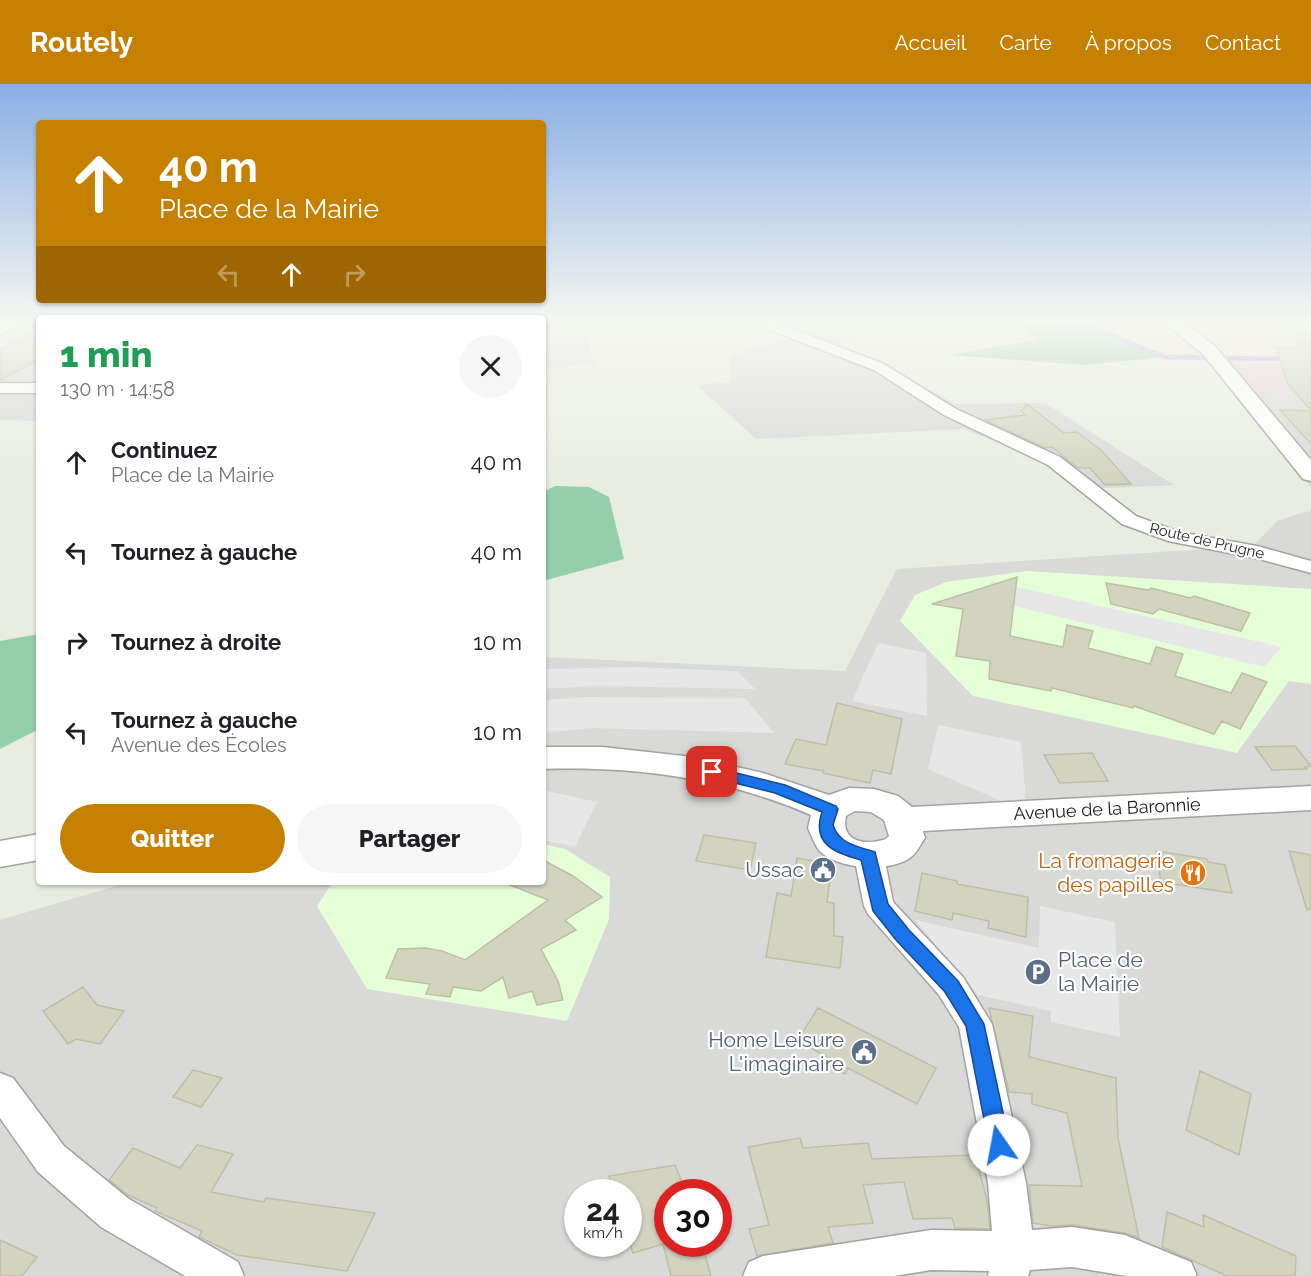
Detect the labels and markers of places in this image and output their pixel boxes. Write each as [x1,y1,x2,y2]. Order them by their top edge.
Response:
pin [686,746,737,797]
place label: La fromagerie des papilles [1038,848,1174,897]
public building icon: Ussac [808,855,838,885]
place label: Ussac [745,857,804,882]
restaurant icon: La fromagerie des papilles [1178,858,1208,888]
place label: Place de la Mairie [1058,947,1143,996]
parking icon: Place de la Mairie [1023,957,1053,987]
place label: Home Leisure L'imaginaire [708,1027,844,1076]
public building icon: Home Leisure L'imaginaire [849,1037,879,1067]

